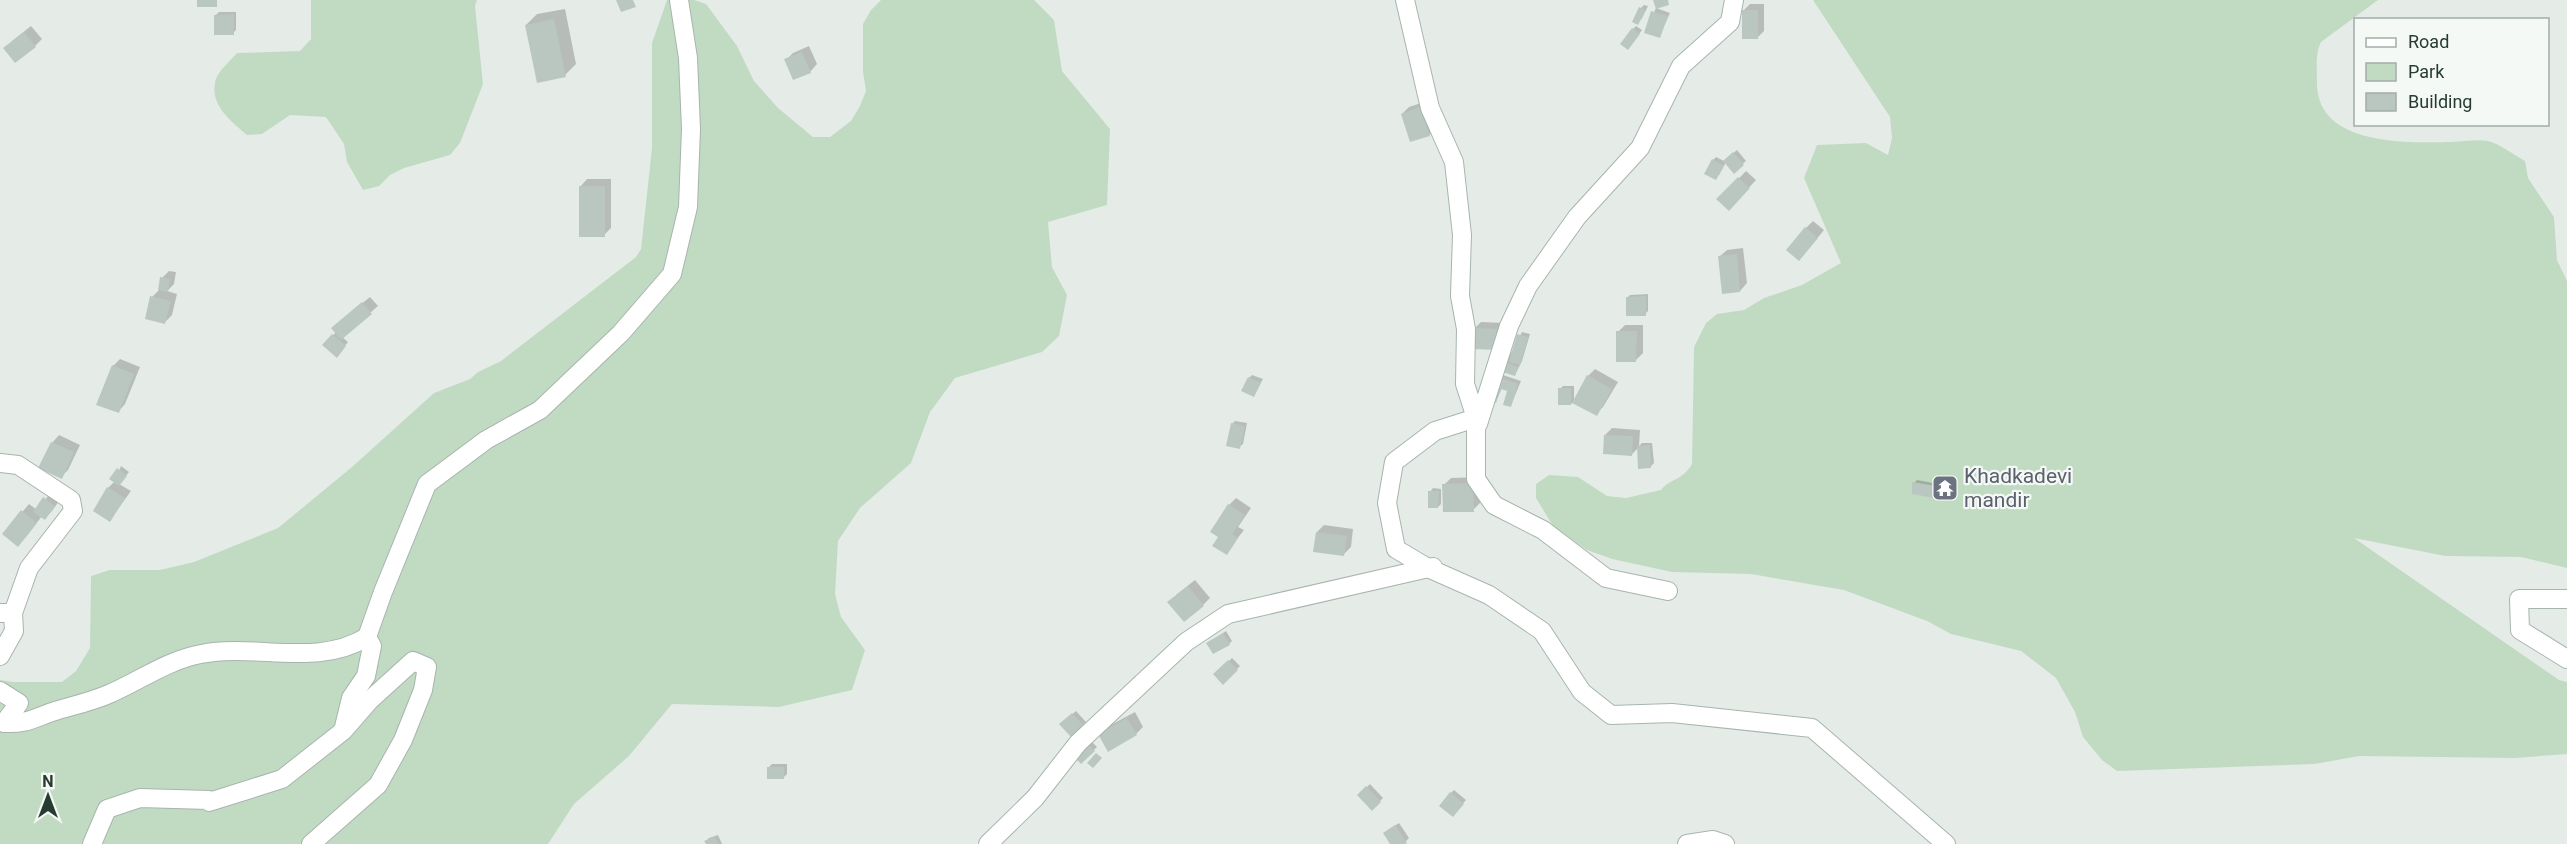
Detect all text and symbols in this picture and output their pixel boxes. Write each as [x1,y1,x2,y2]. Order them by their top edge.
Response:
legend [2354,18,2549,126]
text: Road [2408,31,2449,52]
text: Park [2408,61,2445,82]
text: Building [2408,91,2472,112]
place label: Khadkadevi mandir [1964,464,2072,512]
temple icon: Khadkadevi mandir [1930,473,1960,503]
north arrow [18,766,78,826]
text: N [42,772,54,791]

